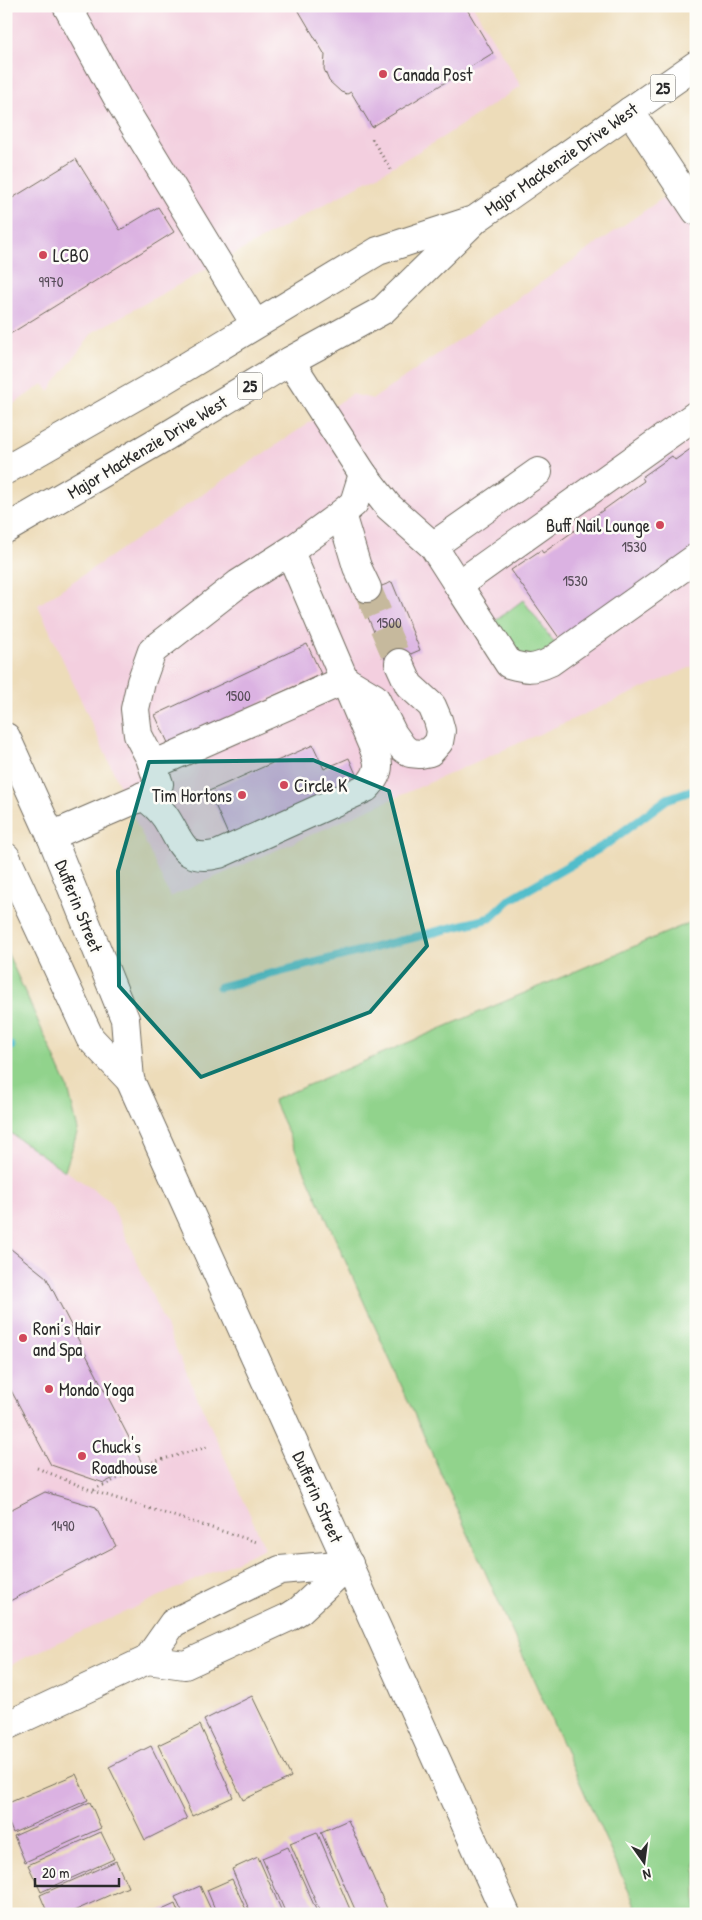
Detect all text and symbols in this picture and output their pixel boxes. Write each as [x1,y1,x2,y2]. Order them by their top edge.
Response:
place label: Canada Post [393,62,473,87]
marker: Canada Post [377,68,389,80]
road number: 25 [650,75,676,102]
street label: Major MacKenzie Drive West [479,96,643,221]
place label: LCBO [53,243,89,268]
marker: LCBO [37,249,49,261]
house number: 9970 [38,271,64,292]
road number: 25 [238,372,262,400]
street label: Major MacKenzie Drive West [62,389,232,505]
place label: Buff Nail Lounge [546,513,650,538]
marker: Buff Nail Lounge [654,519,666,531]
house number: 1530 [621,536,647,557]
house number: 1530 [562,570,588,591]
house number: 1500 [376,612,402,633]
house number: 1500 [225,685,251,706]
place label: Circle K [294,773,348,798]
marker: Circle K [278,779,290,791]
place label: Tim Hortons [152,783,232,808]
marker: Tim Hortons [236,789,248,801]
street label: Dufferin Street [49,856,109,957]
place label: Roni's Hair and Spa [33,1316,101,1362]
marker: Roni's Hair and Spa [17,1332,29,1344]
place label: Mondo Yoga [59,1377,134,1402]
marker: Mondo Yoga [43,1383,55,1395]
place label: Chuck's Roadhouse [92,1434,158,1480]
street label: Dufferin Street [287,1447,350,1547]
marker: Chuck's Roadhouse [76,1450,88,1462]
house number: 1490 [51,1515,75,1536]
north arrow [620,1838,670,1888]
scale bar [35,1855,119,1887]
text: 20 m [42,1862,69,1883]
text: N [641,1865,653,1885]

